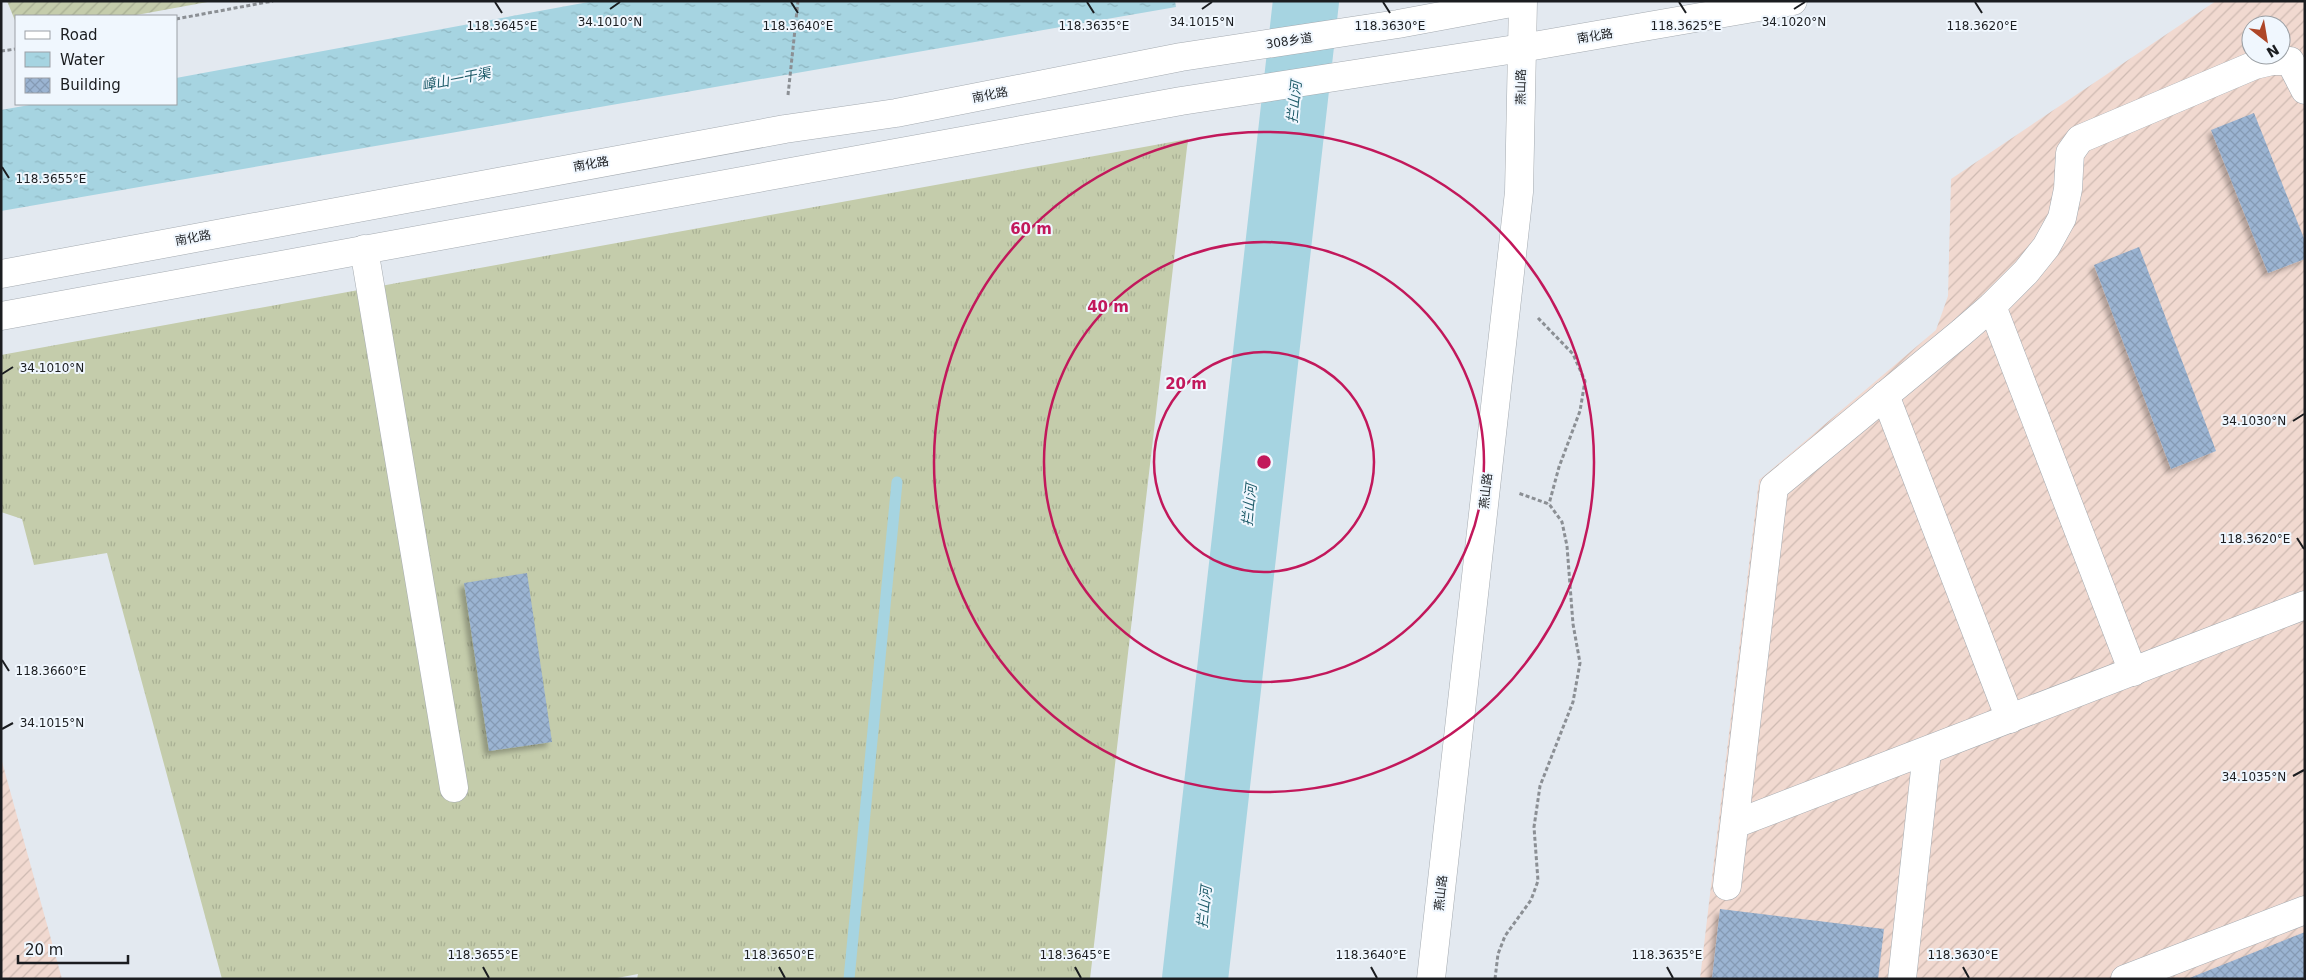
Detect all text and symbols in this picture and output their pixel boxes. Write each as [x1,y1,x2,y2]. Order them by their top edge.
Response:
legend [15,15,178,105]
text: 34.1010°N [578,15,642,29]
text: 34.1015°N [1170,15,1234,29]
text: 34.1020°N [1762,15,1826,29]
north arrow [2241,15,2291,65]
text: 118.3645°E [467,19,537,33]
text: 118.3640°E [763,19,833,33]
text: 118.3635°E [1059,19,1129,33]
text: 118.3630°E [1355,19,1425,33]
text: 118.3625°E [1651,19,1721,33]
text: 118.3620°E [1947,19,2017,33]
text: Road [60,26,98,44]
street label: 南化路 [1576,26,1614,46]
street label: 308乡道 [1265,30,1313,52]
text: N [2264,41,2282,61]
text: Water [60,51,105,69]
water label: 嶂山一干渠 [420,64,494,94]
street label: 燕山路 [1514,69,1528,105]
text: Building [60,76,121,94]
water label: 拦山河 [1284,77,1304,124]
street label: 南化路 [971,85,1009,105]
street label: 南化路 [572,154,610,174]
text: 118.3655°E [16,172,86,186]
text: 60 m [1010,220,1052,238]
street label: 南化路 [174,228,212,248]
text: 40 m [1087,298,1129,316]
text: 34.1010°N [20,361,84,375]
text: 20 m [1165,375,1207,393]
text: 34.1030°N [2222,414,2286,428]
centre of rings [1255,453,1273,471]
street label: 燕山路 [1477,472,1495,510]
water label: 拦山河 [1239,480,1259,527]
text: 118.3620°E [2220,532,2290,546]
text: 118.3660°E [16,664,86,678]
text: 34.1015°N [20,716,84,730]
text: 34.1035°N [2222,770,2286,784]
street label: 燕山路 [1432,874,1450,912]
water label: 拦山河 [1194,882,1214,929]
scale bar [18,932,128,964]
text: 20 m [25,941,63,959]
text: 118.3655°E [448,948,518,962]
text: 118.3650°E [744,948,814,962]
text: 118.3645°E [1040,948,1110,962]
text: 118.3640°E [1336,948,1406,962]
text: 118.3635°E [1632,948,1702,962]
text: 118.3630°E [1928,948,1998,962]

